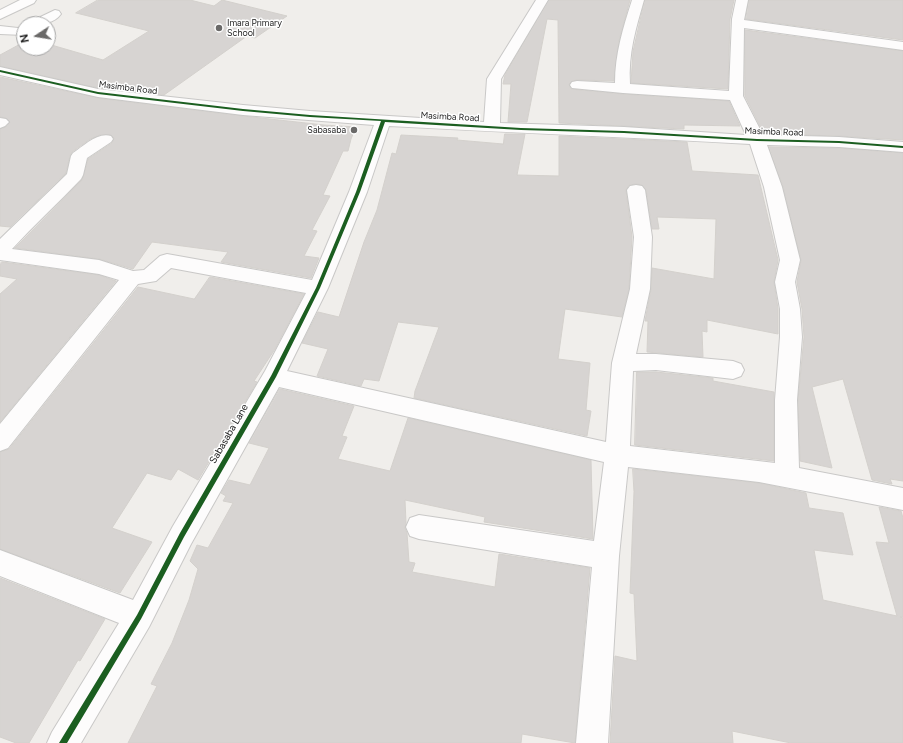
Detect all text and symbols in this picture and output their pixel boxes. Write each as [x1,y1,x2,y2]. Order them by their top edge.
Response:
north arrow [16,16,56,56]
place label: Imara Primary School [227,18,282,39]
marker: Imara Primary School [214,23,224,33]
text: N [18,33,32,44]
street label: Masimba Road [98,79,158,97]
street label: Masimba Road [420,110,480,124]
place label: Sabasaba [307,125,346,135]
marker: Sabasaba [349,125,359,135]
street label: Masimba Road [744,126,804,138]
street label: Sabasaba Lane [207,402,251,466]

